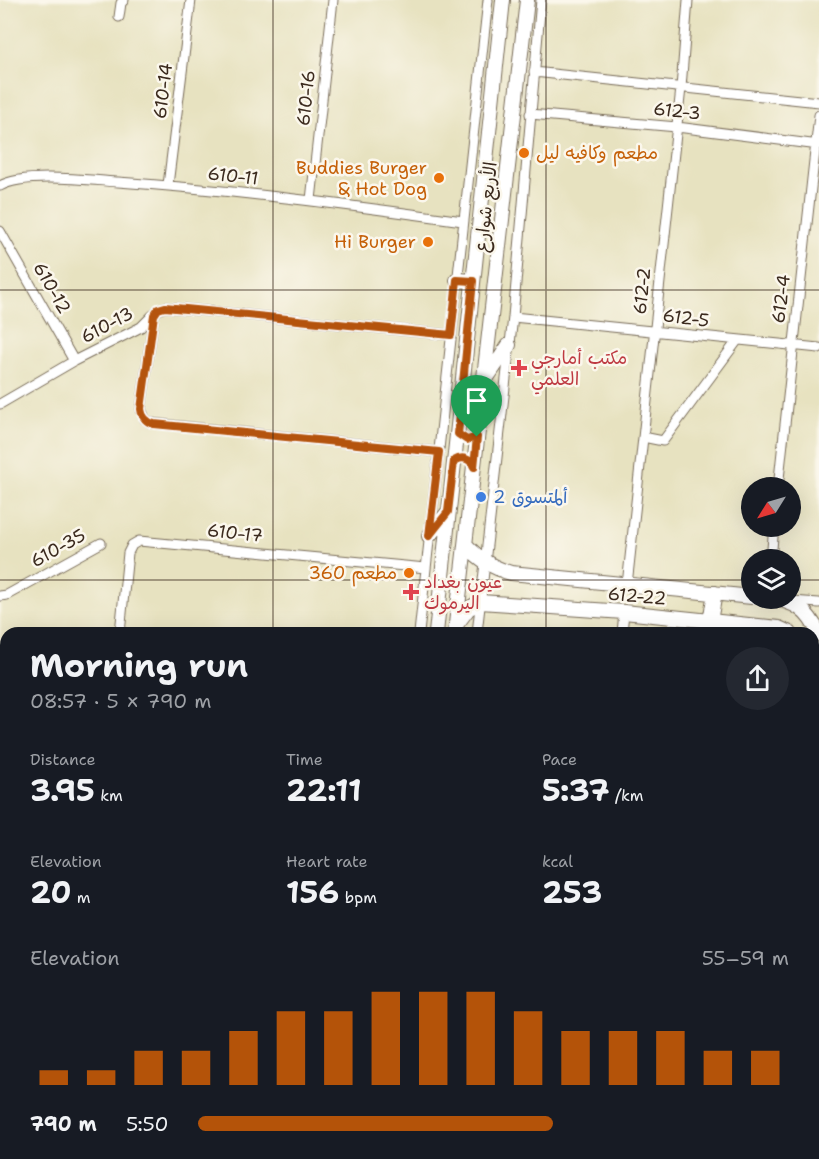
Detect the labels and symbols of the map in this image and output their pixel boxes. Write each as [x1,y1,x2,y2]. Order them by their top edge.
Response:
street label: 610-14 [148,62,178,120]
street label: 610-16 [291,69,321,127]
street label: 612-3 [652,97,702,125]
place label: مطعم وكافيه ليل [536,141,658,167]
marker: مطعم وكافيه ليل [517,146,531,160]
place label: Buddies Burger & Hot Dog [296,156,427,201]
street label: الأربع شوارع [469,160,504,254]
street label: 610-11 [206,161,260,191]
marker: Buddies Burger & Hot Dog [432,171,446,185]
place label: Hi Burger [334,230,416,254]
marker: Hi Burger [421,235,435,249]
street label: 610-12 [28,258,76,318]
street label: 612-2 [628,266,656,316]
street label: 612-4 [766,273,796,325]
street label: 610-13 [77,301,137,349]
street label: 612-5 [661,303,711,333]
place label: مكتب أمارجي العلمي [531,346,627,395]
marker: مكتب أمارجي العلمي [512,361,526,375]
pin [451,375,502,437]
north arrow [741,477,801,537]
place label: ألمتسوق 2 [493,485,568,509]
marker: ألمتسوق 2 [474,490,488,504]
street label: 610-17 [206,518,264,548]
street label: 610-35 [26,523,90,573]
place label: مطعم 360 [308,561,397,587]
marker: مطعم 360 [402,566,416,580]
place label: عيون بغداد اليرموك [424,570,502,615]
street label: 612-22 [607,581,667,611]
marker: عيون بغداد اليرموك [402,583,420,601]

